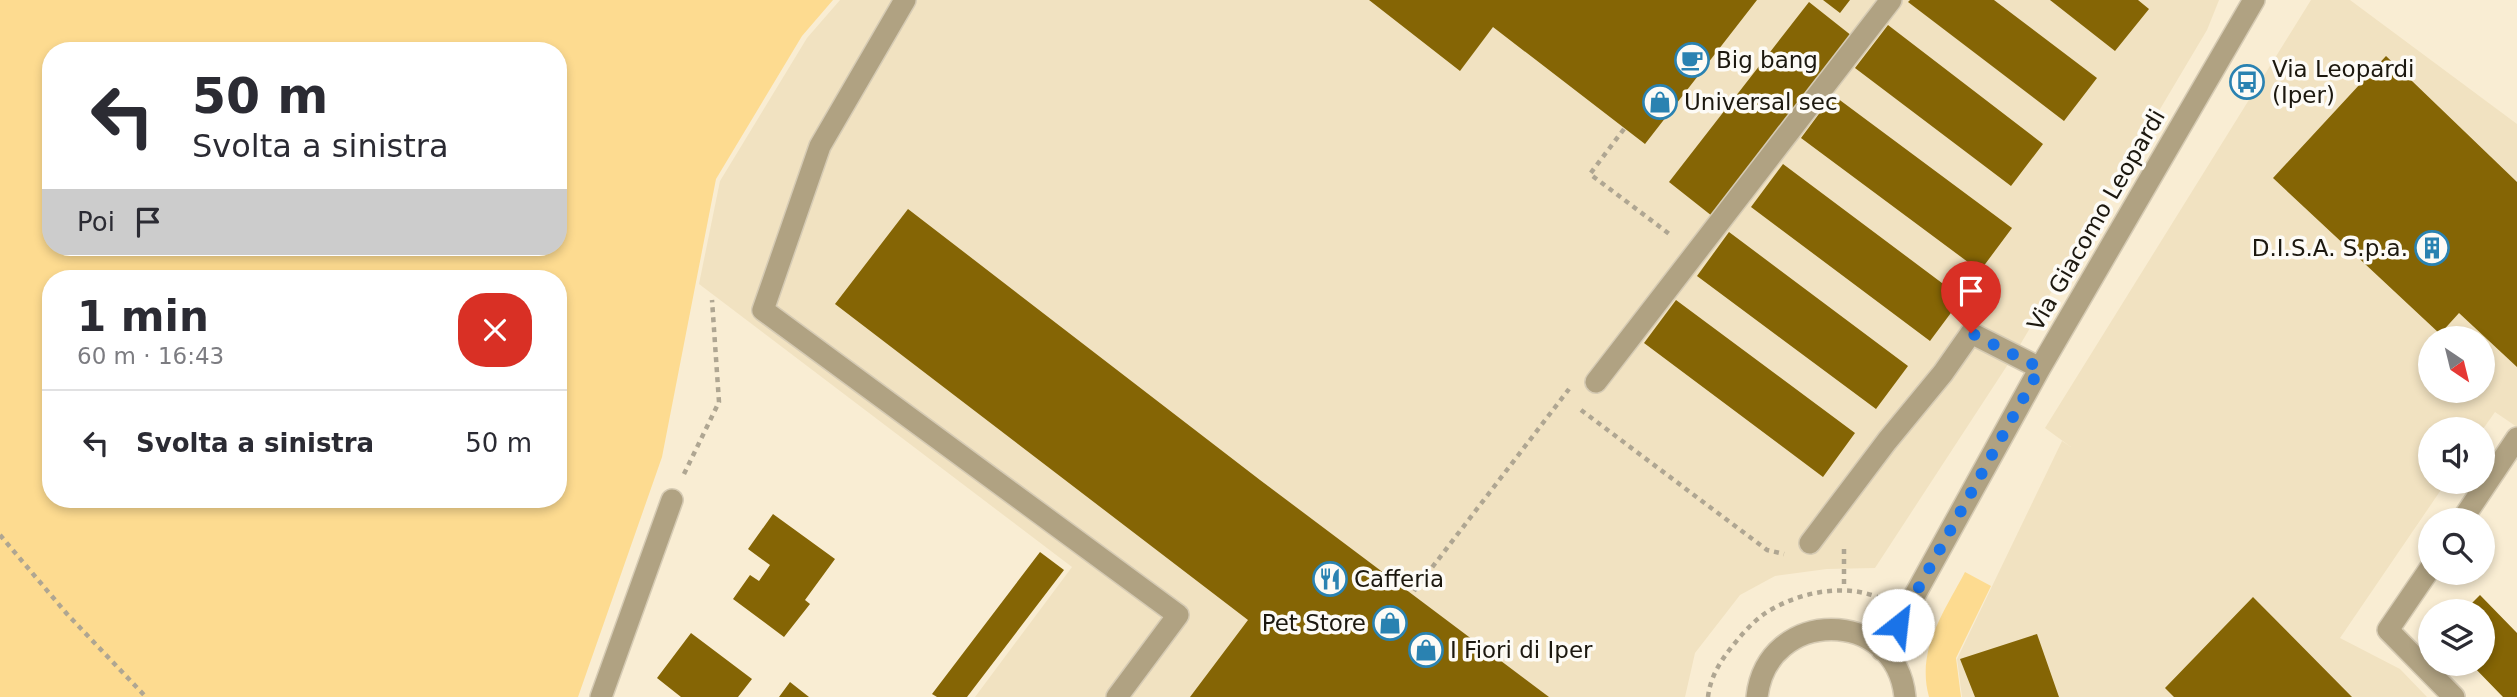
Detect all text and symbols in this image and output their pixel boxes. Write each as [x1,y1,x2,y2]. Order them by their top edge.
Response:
cafe icon: Big bang [1673,41,1711,79]
place label: Big bang [1716,47,1818,73]
place label: Via Leopardi (Iper) [2272,56,2414,108]
bus stop icon: Via Leopardi (Iper) [2228,63,2266,101]
text: 50 m [192,68,328,125]
icon: left [77,70,168,161]
shop icon: Universal sec [1641,83,1679,121]
place label: Universal sec [1684,89,1838,115]
street label: Via Giacomo Leopardi [2022,105,2170,335]
text: Svolta a sinistra [192,127,449,165]
icon: arrive [129,203,167,241]
text: Poi [77,207,115,237]
building icon: D.I.S.A. S.p.a. [2413,229,2451,267]
place label: D.I.S.A. S.p.a. [2252,235,2408,261]
pin [1941,261,2001,333]
icon: arrive [1952,272,1990,310]
text: 1 min [77,292,209,341]
button: close [458,293,532,367]
north arrow [2418,326,2496,402]
map controls [2418,326,2495,676]
text: 60 m · 16:43 [77,343,224,369]
button: sound [2418,417,2495,494]
icon: left [77,424,115,462]
text: Svolta a sinistra [136,428,374,458]
text: 50 m [465,428,532,458]
button: search [2418,508,2495,585]
restaurant icon: Cafferia [1311,560,1349,598]
place label: Cafferia [1354,566,1444,592]
position arrow [1861,588,1935,662]
button: layers [2418,599,2495,676]
shop icon: Pet Store [1371,604,1409,642]
place label: Pet Store [1262,610,1366,636]
shop icon: I Fiori di Iper [1407,631,1445,669]
place label: I Fiori di Iper [1450,637,1593,663]

